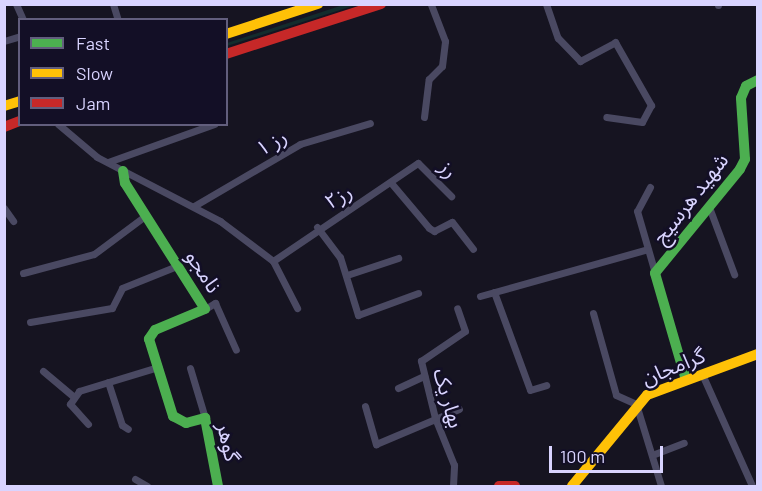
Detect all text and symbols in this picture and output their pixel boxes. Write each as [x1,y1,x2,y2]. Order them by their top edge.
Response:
legend [18,18,228,126]
text: Fast [76,32,110,54]
text: Slow [76,62,113,84]
text: Jam [76,92,110,114]
street label: رز ۱ [251,123,291,161]
street label: شهید هرسیج [647,148,733,248]
street label: رز [434,155,464,183]
street label: رز۲ [320,178,356,214]
street label: نامجو [181,245,227,297]
street label: گرامجان [638,342,708,390]
street label: بهار یک [428,365,470,431]
street label: گوهر [212,420,246,464]
scale bar [552,434,666,472]
text: 100 m [560,445,605,467]

